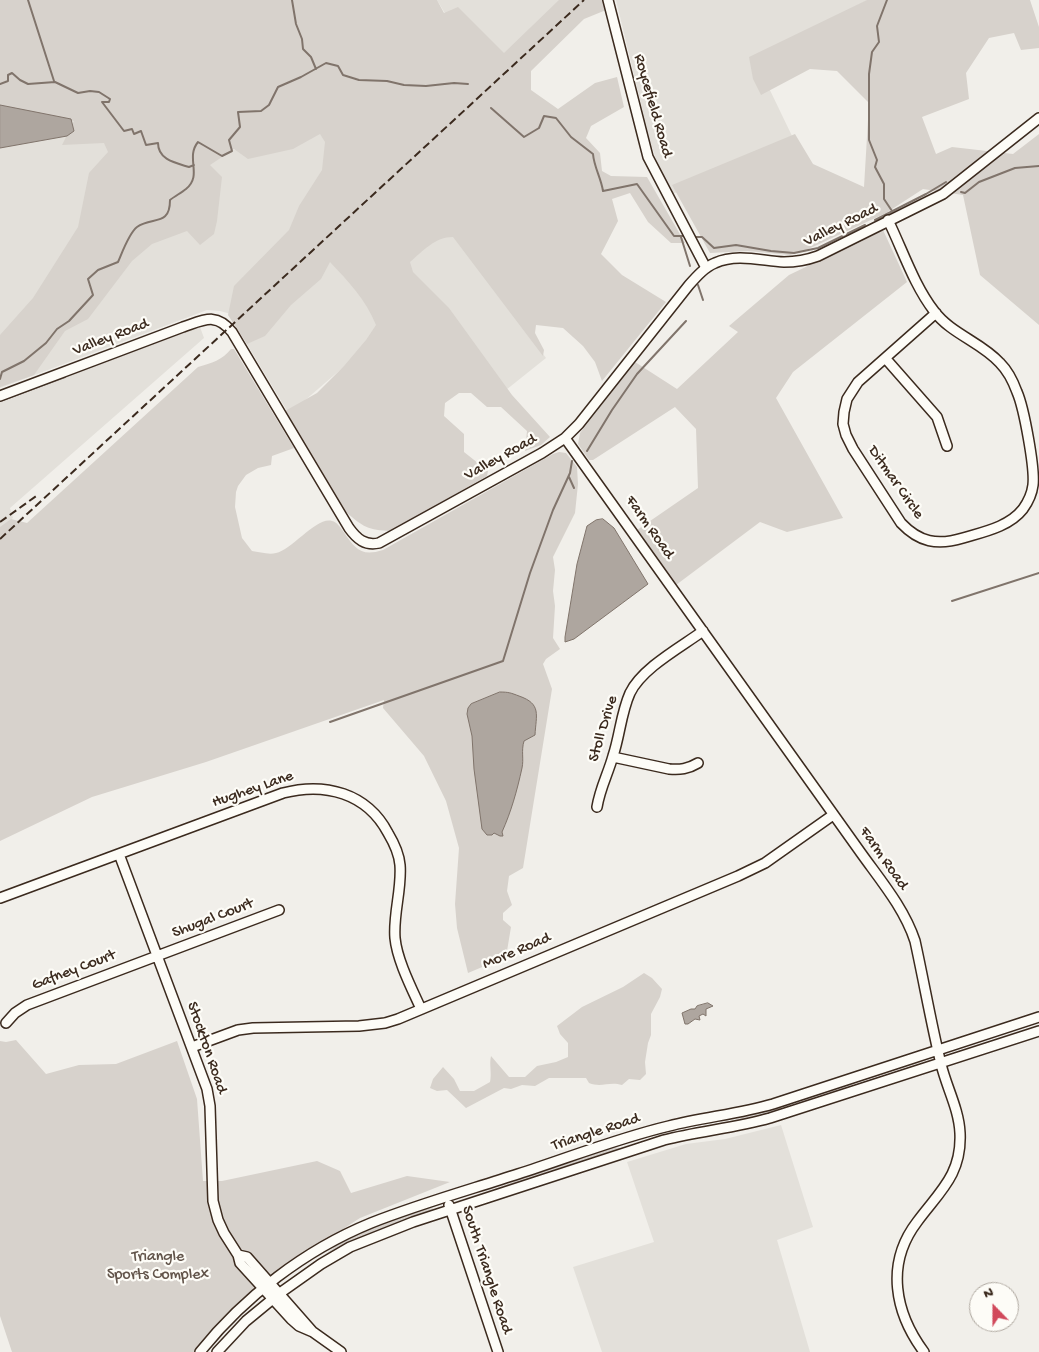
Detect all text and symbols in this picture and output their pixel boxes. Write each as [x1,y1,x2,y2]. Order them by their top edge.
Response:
street label: Roycefield Road [628,52,676,160]
street label: Valley Road [801,200,881,252]
street label: Valley Road [70,315,152,361]
street label: Valley Road [461,430,541,486]
street label: Ditmar Circle [863,443,927,523]
street label: Farm Road [620,493,678,563]
street label: Stoll Drive [585,694,623,764]
street label: Hughey Lane [210,767,296,813]
street label: Farm Road [854,824,912,894]
street label: Shugal Court [170,895,256,943]
street label: More Road [480,929,554,975]
street label: Gafney Court [29,946,119,996]
street label: Stockton Road [181,999,231,1097]
street label: Triangle Road [550,1110,642,1156]
street label: South Triangle Road [456,1204,516,1336]
park label: Triangle Sports Complex [107,1248,209,1286]
north arrow [969,1282,1019,1332]
text: N [981,1284,996,1303]

